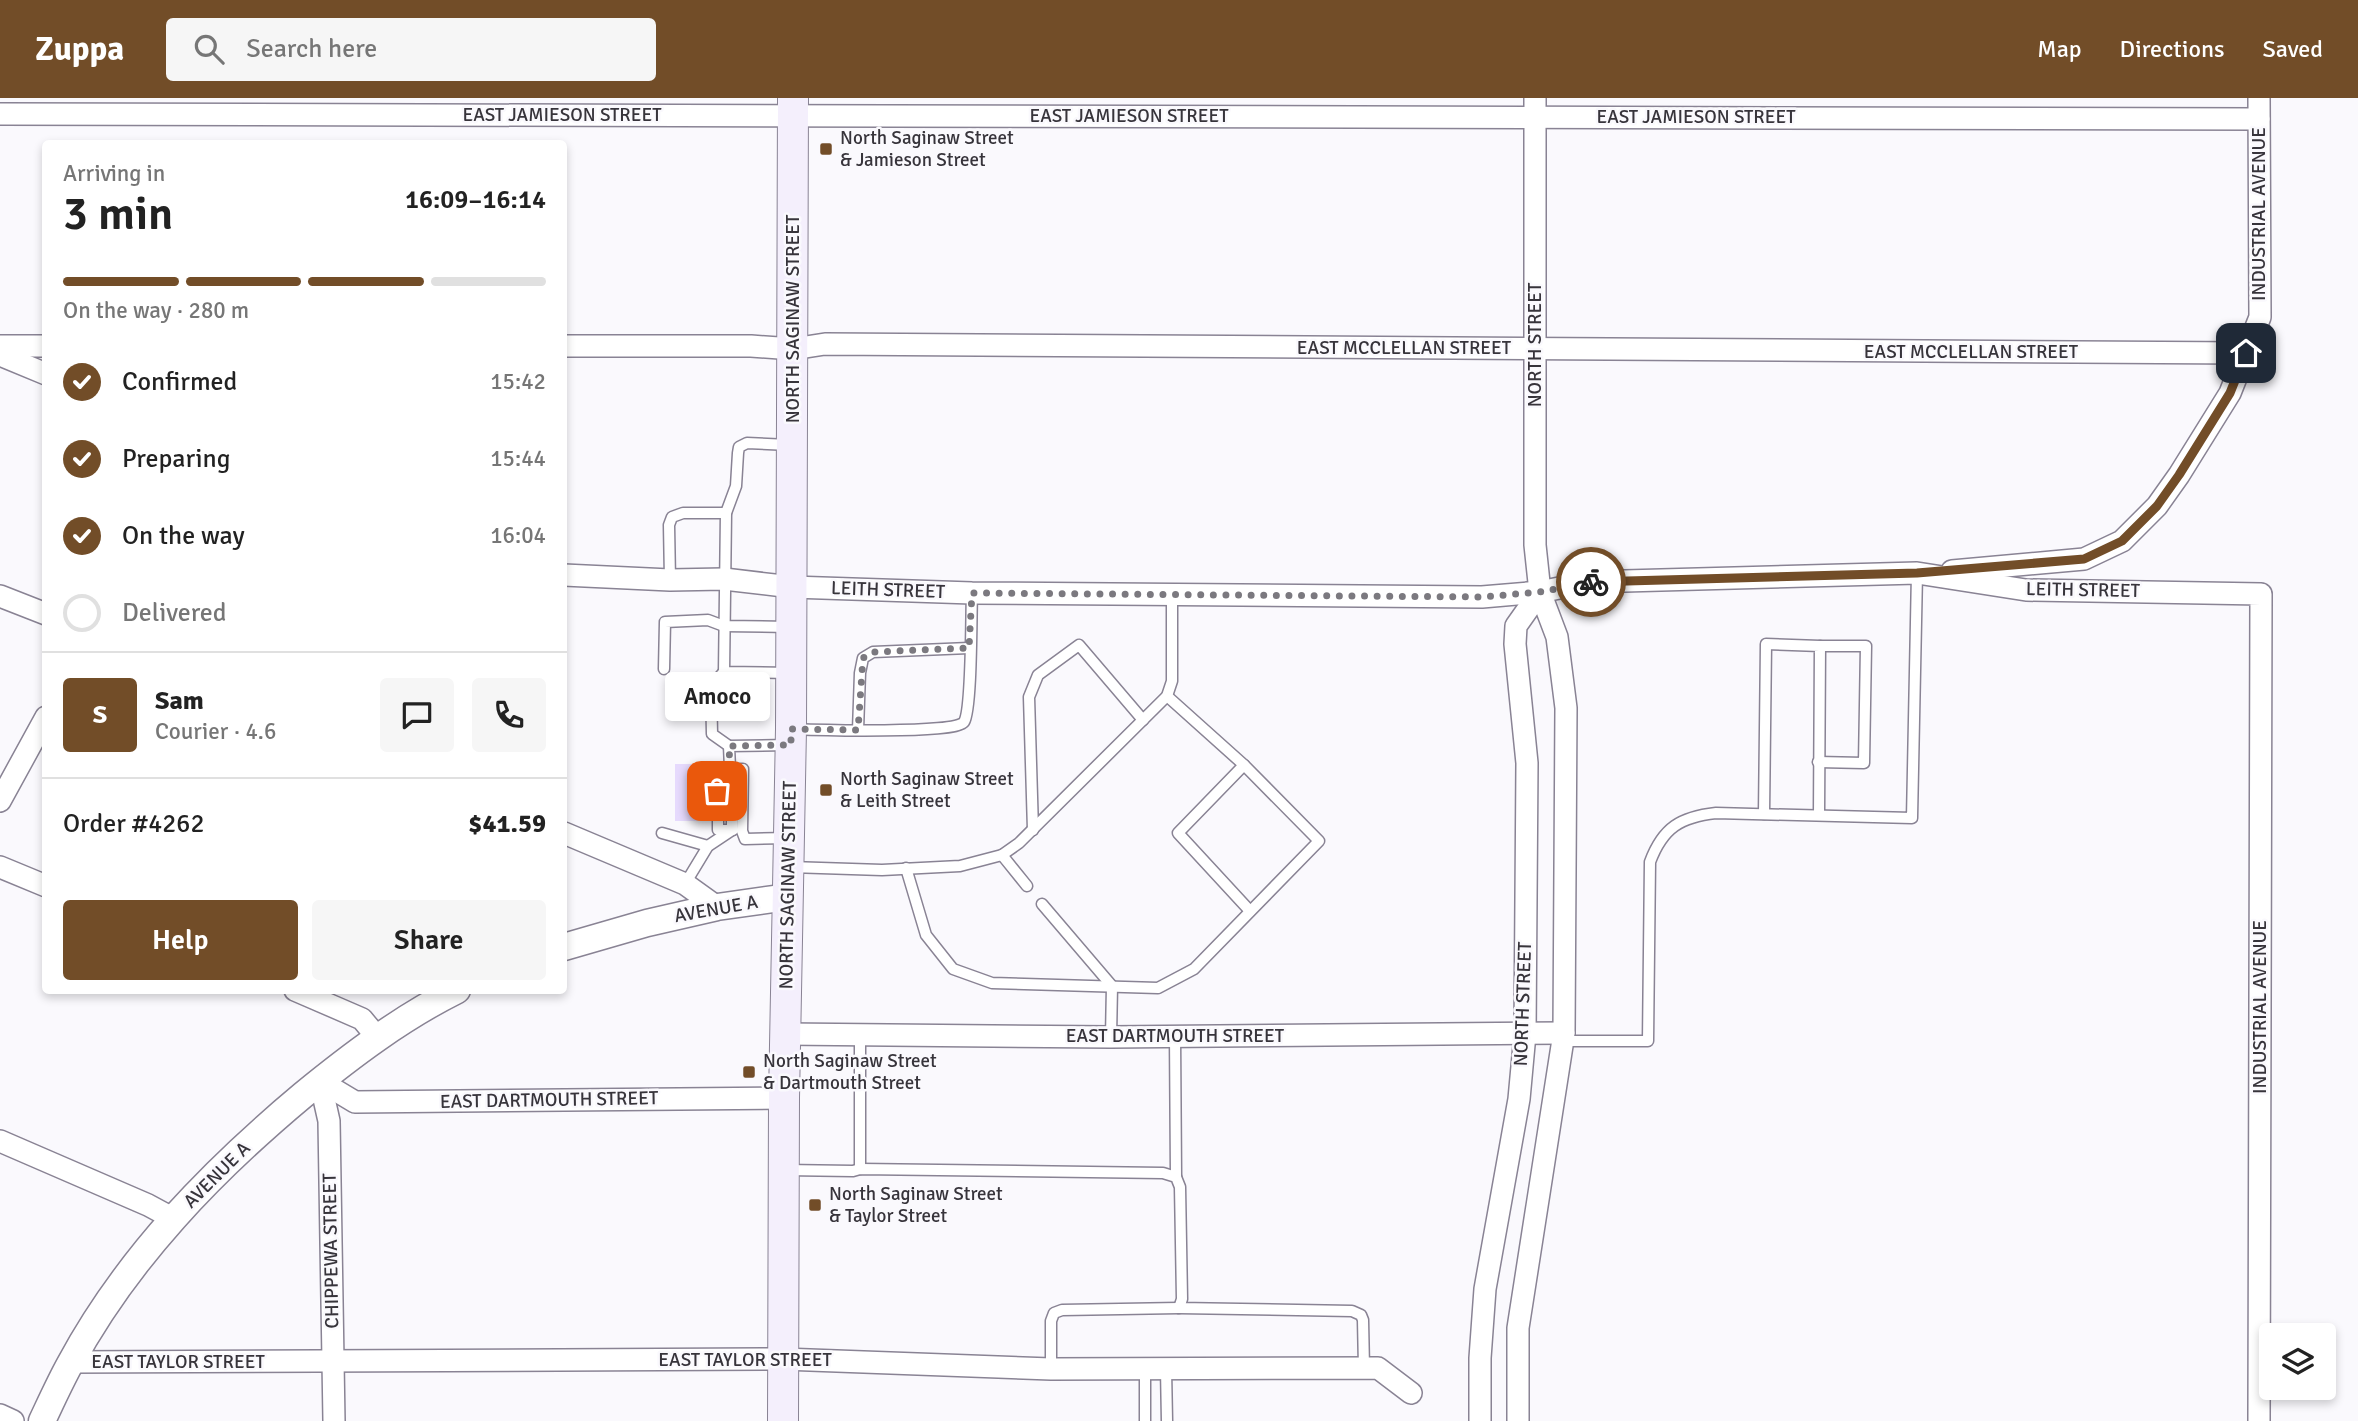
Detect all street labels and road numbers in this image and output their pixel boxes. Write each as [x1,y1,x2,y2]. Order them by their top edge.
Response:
street label: EAST JAMIESON STREET [462,103,662,127]
street label: EAST JAMIESON STREET [1029,104,1229,128]
street label: EAST JAMIESON STREET [1596,105,1796,129]
street label: INDUSTRIAL AVENUE [2247,127,2271,301]
street label: NORTH SAGINAW STREET [781,214,805,423]
street label: NORTH STREET [1523,282,1547,407]
street label: EAST MCCLELLAN STREET [1297,336,1512,360]
street label: EAST MCCLELLAN STREET [1864,340,2079,364]
street label: LEITH STREET [831,576,946,604]
street label: LEITH STREET [2026,577,2141,603]
street label: NORTH SAGINAW STREET [774,780,802,990]
street label: AVENUE A [672,890,760,928]
street label: INDUSTRIAL AVENUE [2248,920,2272,1094]
street label: NORTH STREET [1509,941,1537,1067]
street label: EAST DARTMOUTH STREET [1066,1024,1285,1048]
street label: EAST DARTMOUTH STREET [440,1086,659,1114]
street label: AVENUE A [179,1136,256,1213]
street label: CHIPPEWA STREET [318,1173,344,1329]
street label: EAST TAYLOR STREET [658,1348,832,1372]
street label: EAST TAYLOR STREET [91,1350,265,1374]

